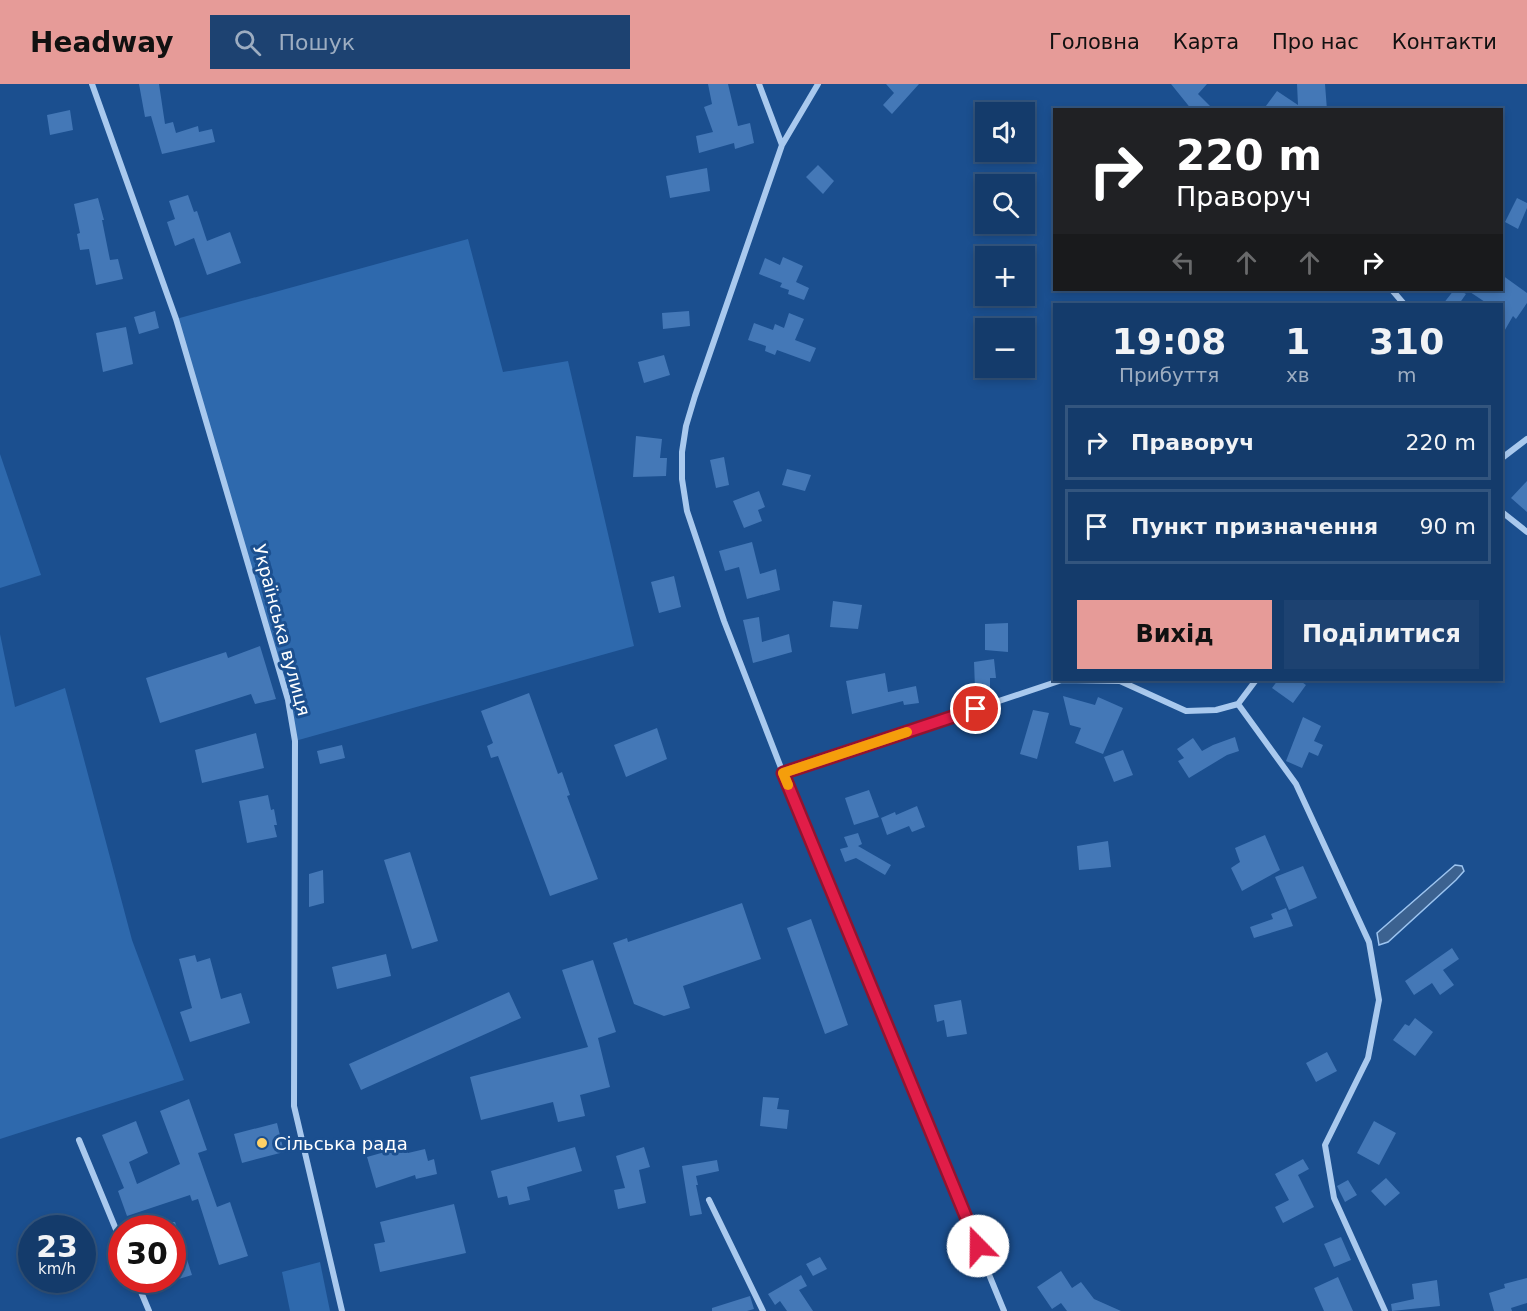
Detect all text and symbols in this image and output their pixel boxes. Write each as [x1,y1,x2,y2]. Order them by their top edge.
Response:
search box [210,15,630,69]
text: Headway [30,26,174,59]
icon: search [231,26,264,59]
text: Пошук [279,30,355,55]
text: Головна [1049,30,1140,54]
text: Карта [1173,30,1239,54]
text: Про нас [1272,30,1359,54]
text: Контакти [1392,30,1497,54]
map controls [975,102,1035,378]
button: sound [975,102,1035,162]
text: 220 m [1176,131,1322,180]
icon: right [1077,132,1155,210]
button: search [975,174,1035,234]
text: Праворуч [1176,181,1312,212]
button: + [975,246,1035,306]
icon: left [1167,246,1200,279]
icon: ahead [1230,246,1263,279]
icon: ahead [1293,246,1326,279]
icon: right [1356,246,1389,279]
button: − [975,318,1035,378]
text: 19:08 [1112,321,1226,362]
text: 1 [1285,321,1310,362]
text: 310 [1369,321,1444,362]
text: Прибуття [1119,363,1219,387]
text: хв [1286,363,1310,387]
text: m [1397,363,1416,387]
icon: right [1080,426,1113,459]
text: Праворуч [1131,430,1254,455]
text: 220 m [1406,430,1476,455]
icon: arrive [1080,510,1113,543]
text: Пункт призначення [1131,514,1378,539]
text: 90 m [1420,514,1476,539]
street label: Українська вулиця [249,542,315,718]
button: Вихід [1077,600,1272,669]
button: Поділитися [1284,600,1479,669]
pin [950,683,1001,734]
icon: arrive [959,692,992,725]
place label: Сільська рада [274,1133,408,1154]
marker: Сільська рада [255,1136,269,1150]
position arrow [946,1214,1010,1278]
speed limit sign: 30 [108,1215,186,1293]
text: 23 [36,1229,78,1264]
text: km/h [38,1260,76,1278]

